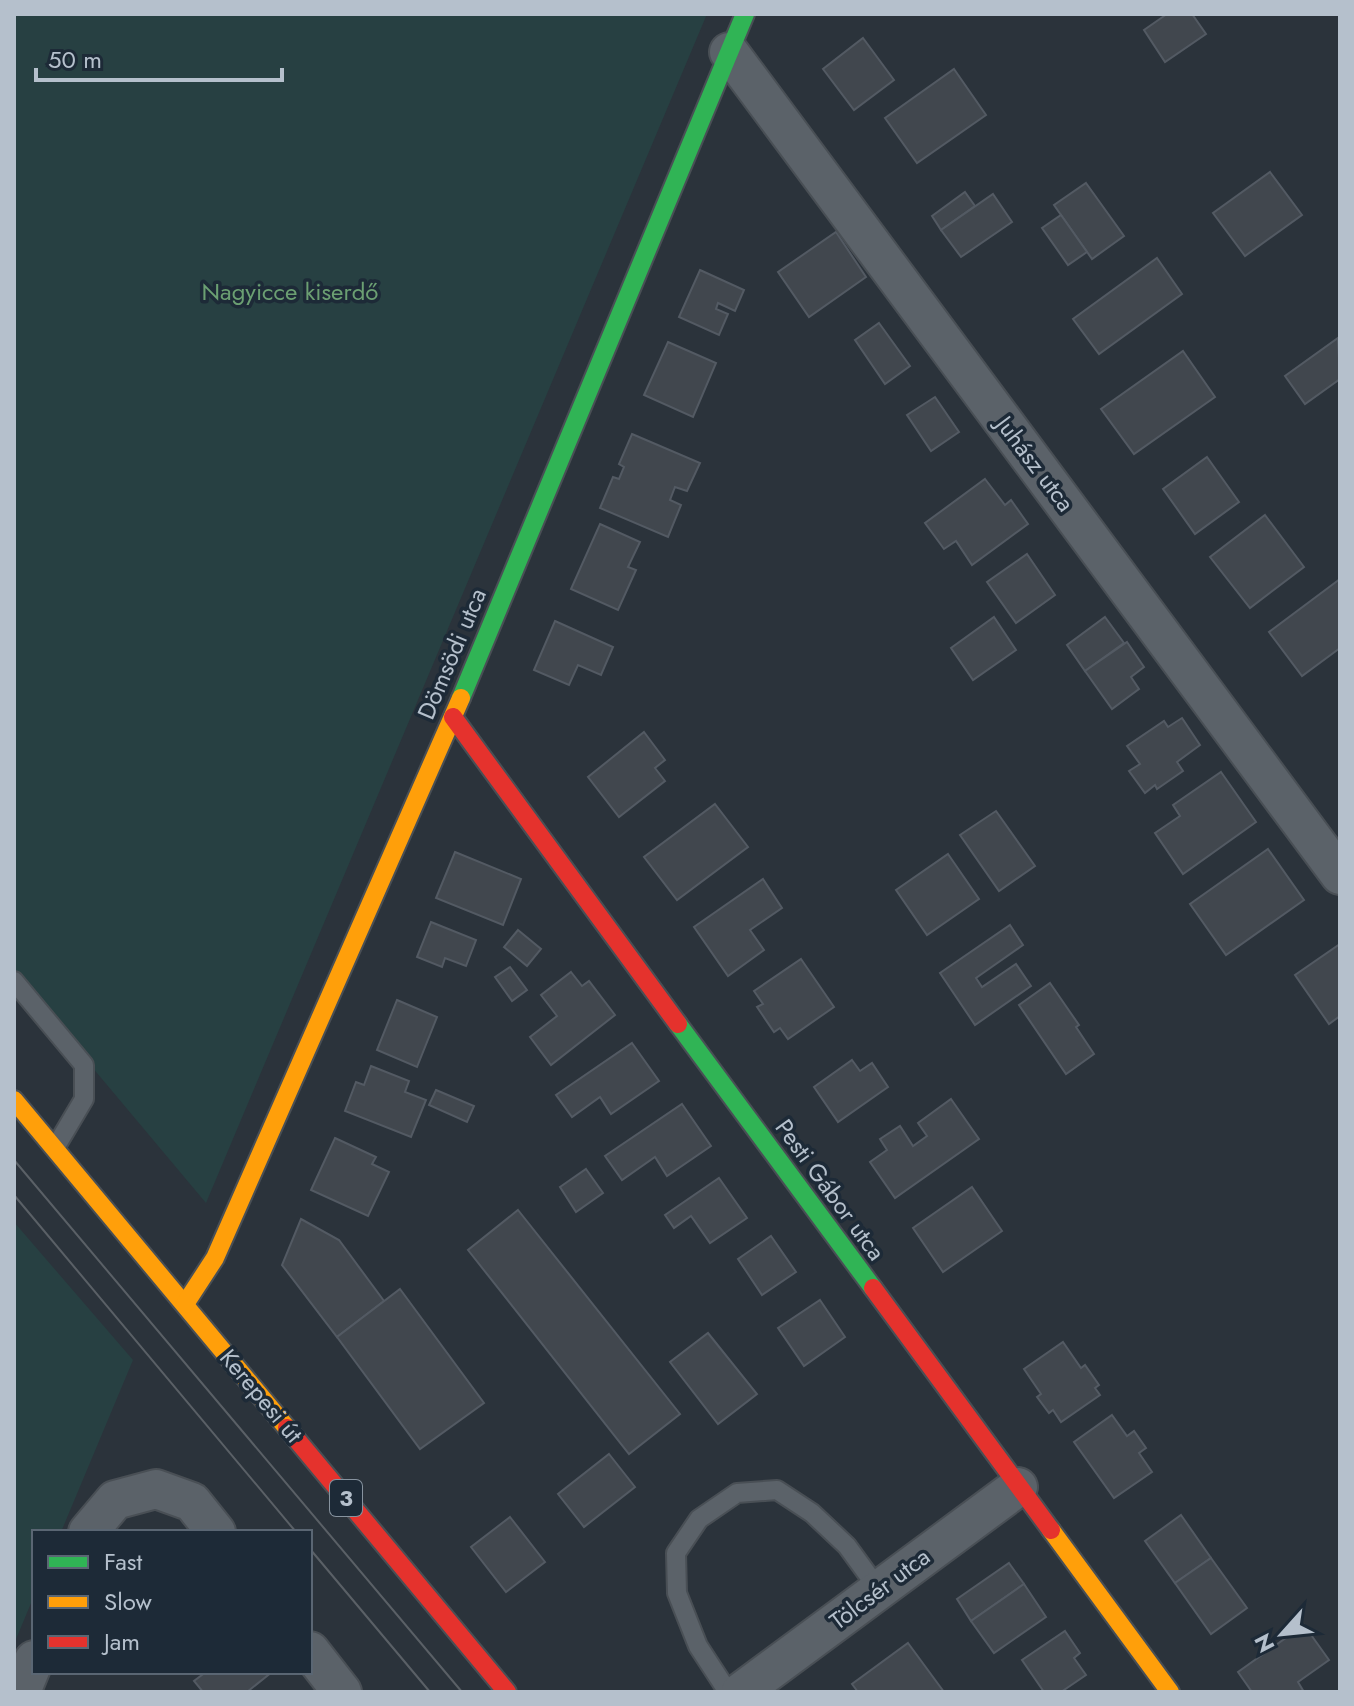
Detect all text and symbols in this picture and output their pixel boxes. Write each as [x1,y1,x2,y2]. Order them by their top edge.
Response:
scale bar [36,32,282,82]
text: 50 m [48,42,102,77]
park label: Nagyicce kiserdő [202,274,378,309]
street label: Juhász utca [986,406,1083,519]
street label: Dömsödi utca [408,583,495,725]
street label: Pesti Gábor utca [767,1112,894,1268]
street label: Kerepesi út [212,1341,311,1450]
road number: 3 [330,1480,362,1516]
legend [32,1530,312,1674]
street label: Tölcsér utca [822,1539,937,1638]
text: Fast [104,1544,142,1579]
text: Slow [104,1584,152,1619]
north arrow [1242,1594,1322,1674]
text: Jam [101,1624,140,1659]
text: N [1246,1628,1282,1658]

